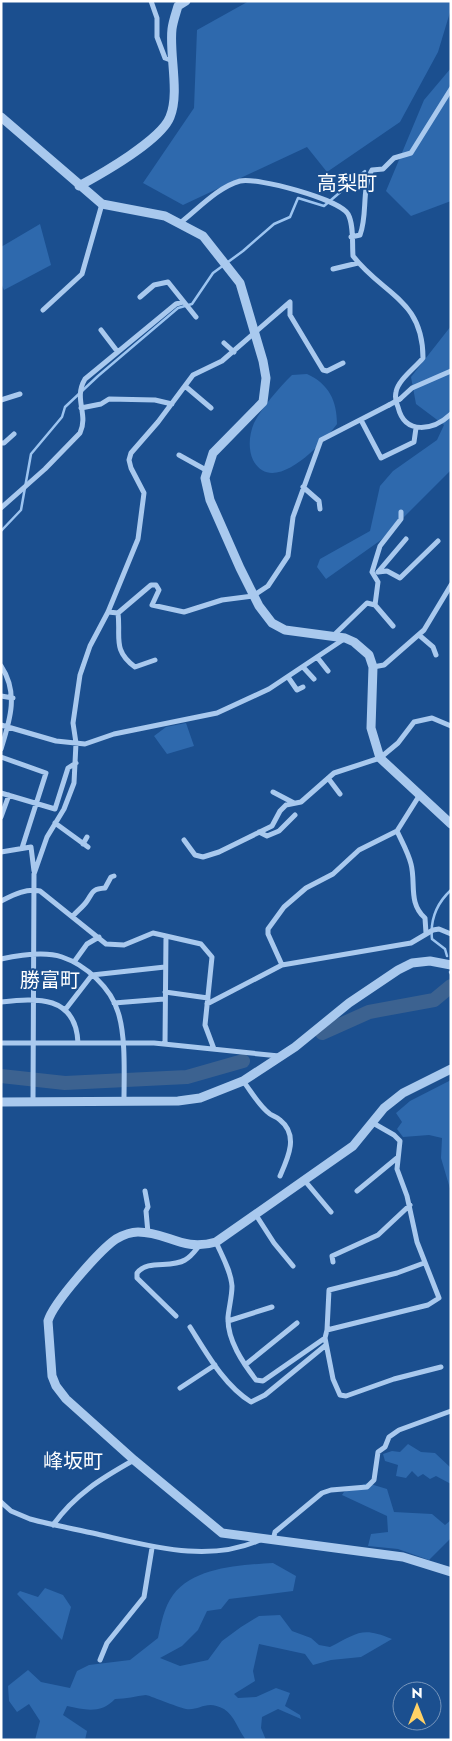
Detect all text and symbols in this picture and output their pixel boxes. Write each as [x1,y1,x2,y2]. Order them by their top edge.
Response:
district label: 高梨町 [317,169,377,198]
district label: 勝富町 [20,966,80,995]
district label: 峰坂町 [43,1447,103,1476]
north arrow [392,1681,442,1731]
text: N [411,1683,423,1703]

